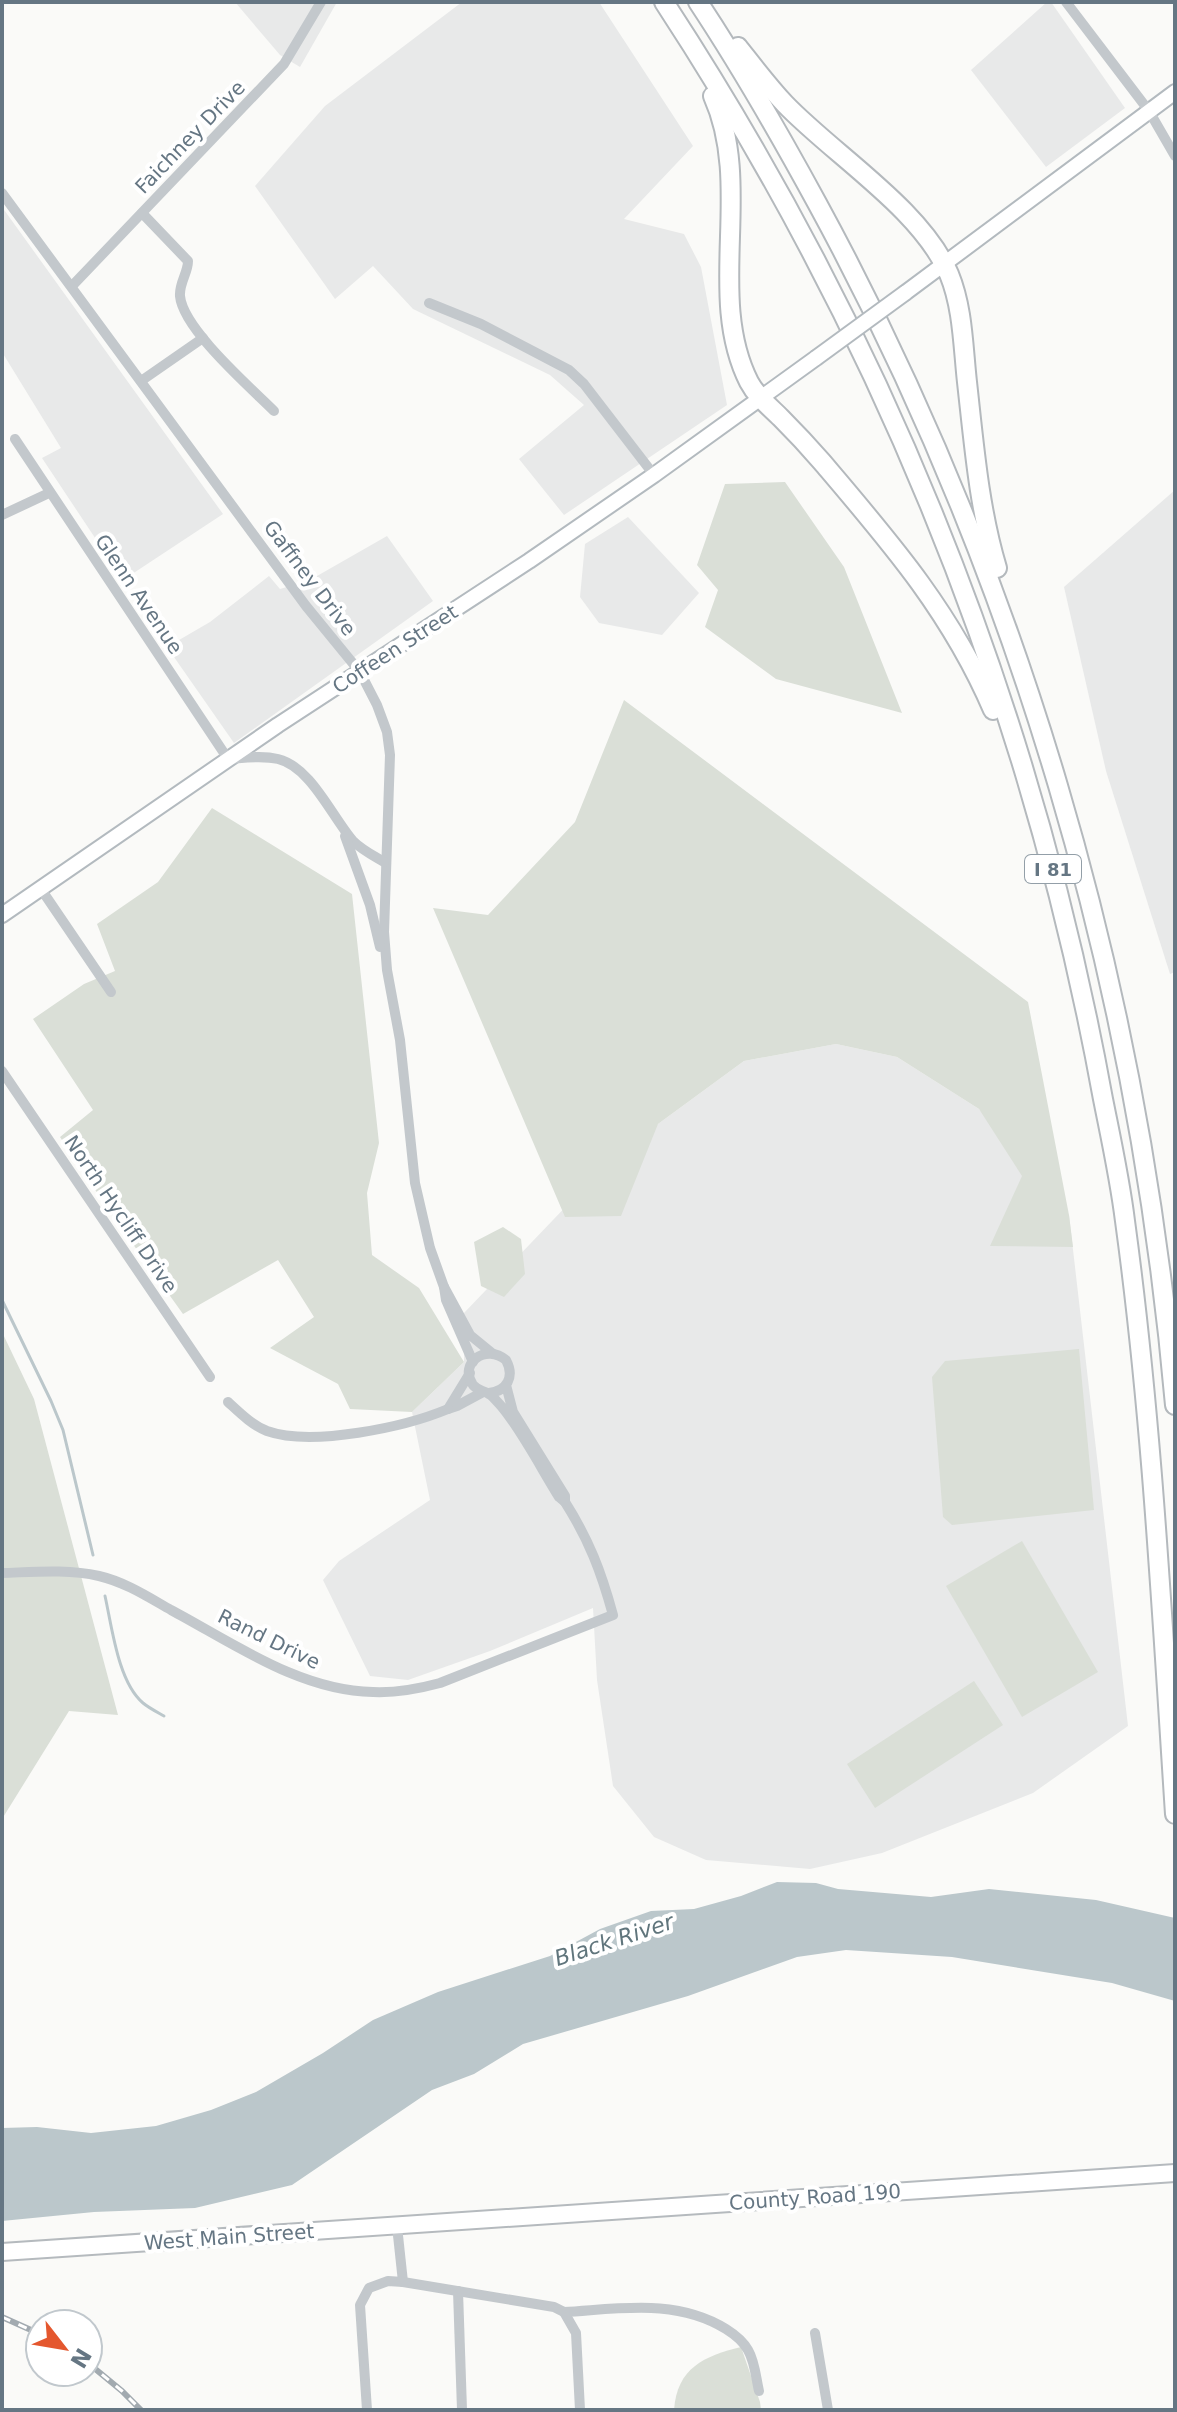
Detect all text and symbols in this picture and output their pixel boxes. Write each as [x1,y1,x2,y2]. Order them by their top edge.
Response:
street label: Faichney Drive [130,76,250,198]
street label: Gaffney Drive [259,516,361,640]
street label: Glenn Avenue [90,530,188,658]
street label: Coffeen Street [328,600,462,698]
road number: I 81 [1025,855,1081,883]
street label: North Hycliff Drive [59,1131,183,1297]
street label: Rand Drive [214,1604,324,1674]
water label: Black River [551,1908,678,1971]
street label: County Road 190 [728,2179,902,2215]
street label: West Main Street [143,2219,315,2255]
north arrow [24,2308,104,2388]
text: N [65,2344,96,2372]

